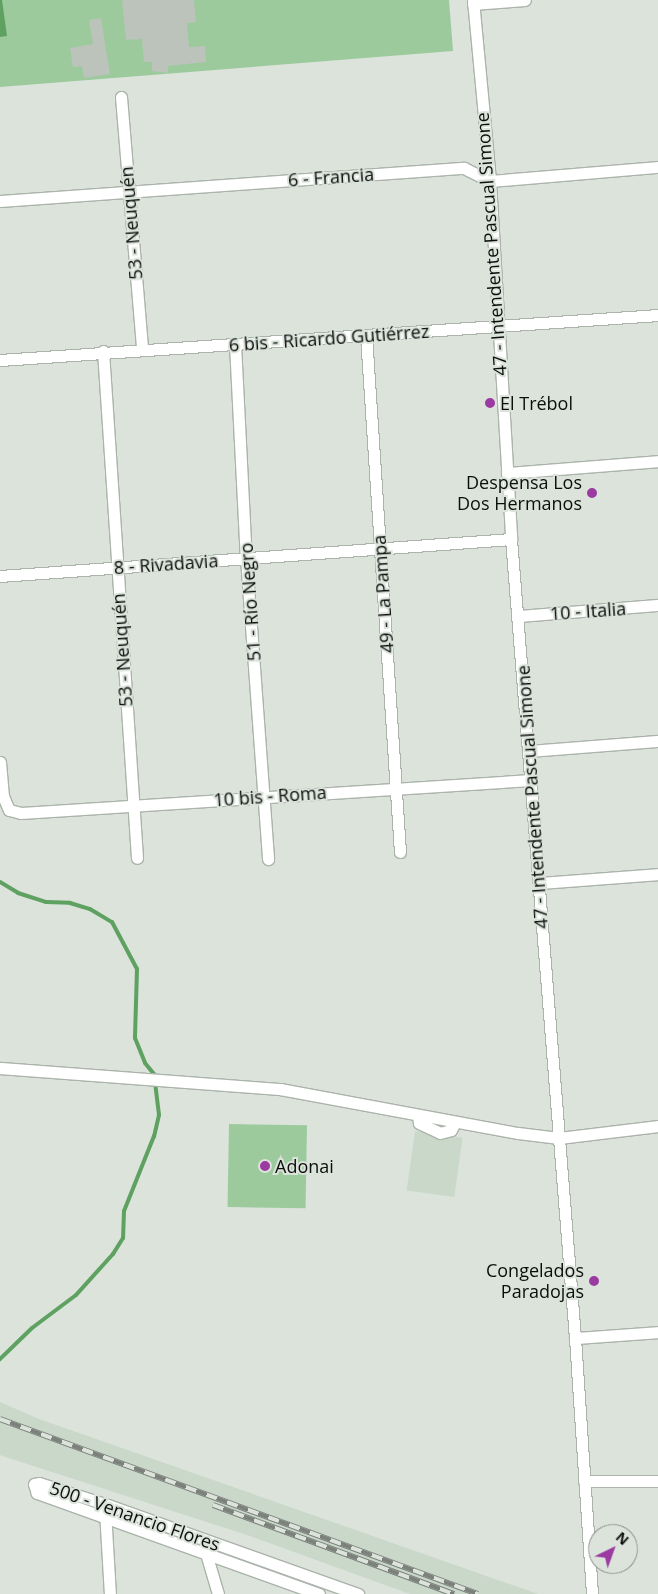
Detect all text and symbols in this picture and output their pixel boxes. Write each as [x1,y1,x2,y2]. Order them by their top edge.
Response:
street label: 47 - Intendente Pascual Simone [471,112,511,376]
street label: 6 - Francia [287,163,375,191]
street label: 53 - Neuquén [115,165,147,281]
street label: 6 bis - Ricardo Gutiérrez [228,320,430,356]
place label: El Trébol [500,392,573,414]
marker: El Trébol [484,397,496,409]
place label: Despensa Los Dos Hermanos [457,472,582,514]
marker: Despensa Los Dos Hermanos [586,487,598,499]
street label: 49 - La Pampa [368,534,398,654]
street label: 51 - Río Negro [235,542,265,662]
street label: 8 - Rivadavia [113,550,219,578]
street label: 53 - Neuquén [107,593,137,707]
street label: 10 - Italia [549,598,627,624]
street label: 47 - Intendente Pascual Simone [512,665,552,929]
street label: 10 bis - Roma [213,781,327,811]
place label: Adonai [275,1155,334,1177]
marker: Adonai [259,1160,271,1172]
place label: Congelados Paradojas [486,1260,584,1302]
marker: Congelados Paradojas [588,1275,600,1287]
street label: 500 - Venancio Flores [47,1477,223,1555]
north arrow [588,1524,638,1574]
text: N [612,1527,633,1549]

